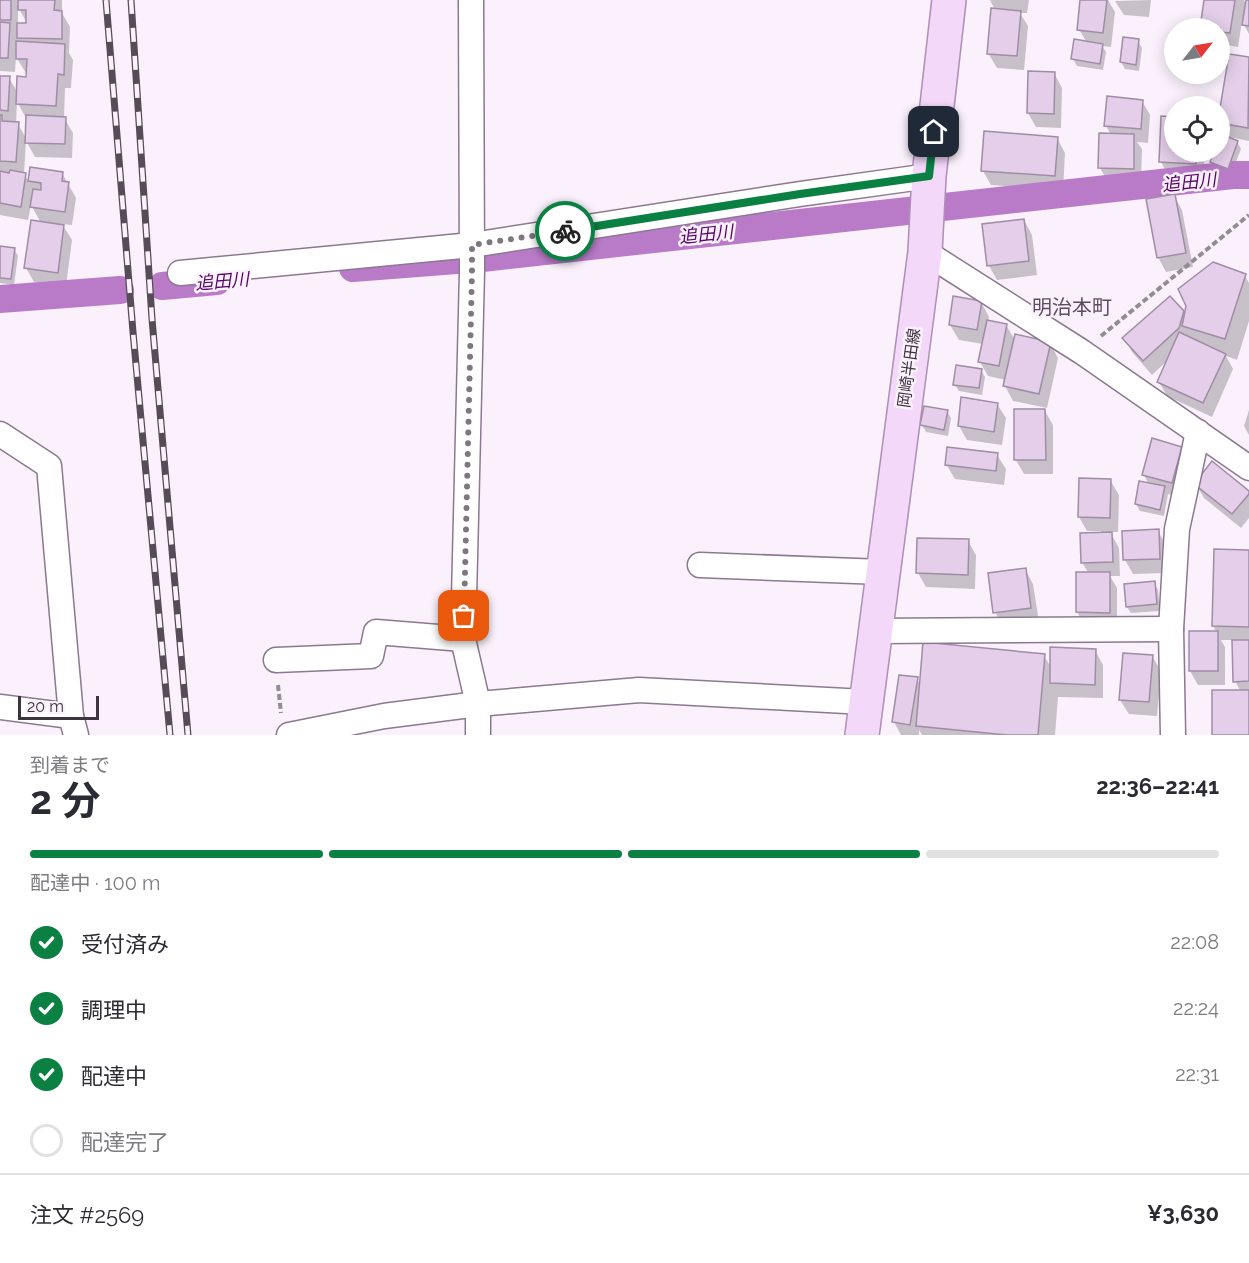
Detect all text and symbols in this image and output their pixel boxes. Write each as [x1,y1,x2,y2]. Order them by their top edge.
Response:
north arrow [1164,18,1230,84]
map controls [1164,18,1230,162]
button: locate [1164,96,1230,162]
pin [908,106,959,157]
icon: home [917,115,950,148]
water label: 追田川 [1161,169,1219,195]
courier [535,201,595,261]
icon: bike [549,215,582,248]
water label: 追田川 [678,221,736,247]
water label: 追田川 [194,268,252,294]
district label: 明治本町 [1032,295,1112,319]
street label: 岡崎半田線 [894,327,924,409]
pin [438,590,489,641]
icon: bag [447,599,480,632]
scale bar [18,693,99,720]
text: 20 m [27,697,64,716]
text: 到着まで [30,753,110,777]
text: 22:36–22:41 [1096,773,1219,799]
text: 2 分 [30,777,100,823]
text: 配達中 · 100 m [30,871,161,895]
icon: check [30,926,63,959]
text: 22:08 [1170,930,1219,954]
text: 受付済み [81,931,169,957]
icon: check [30,992,63,1025]
text: 22:24 [1173,996,1219,1020]
text: 調理中 [81,997,147,1023]
icon: check [30,1058,63,1091]
text: 22:31 [1175,1062,1219,1086]
text: 配達中 [81,1063,147,1089]
text: 配達完了 [81,1129,169,1155]
text: ¥3,630 [1147,1200,1219,1226]
text: 注文 #2569 [30,1202,144,1228]

